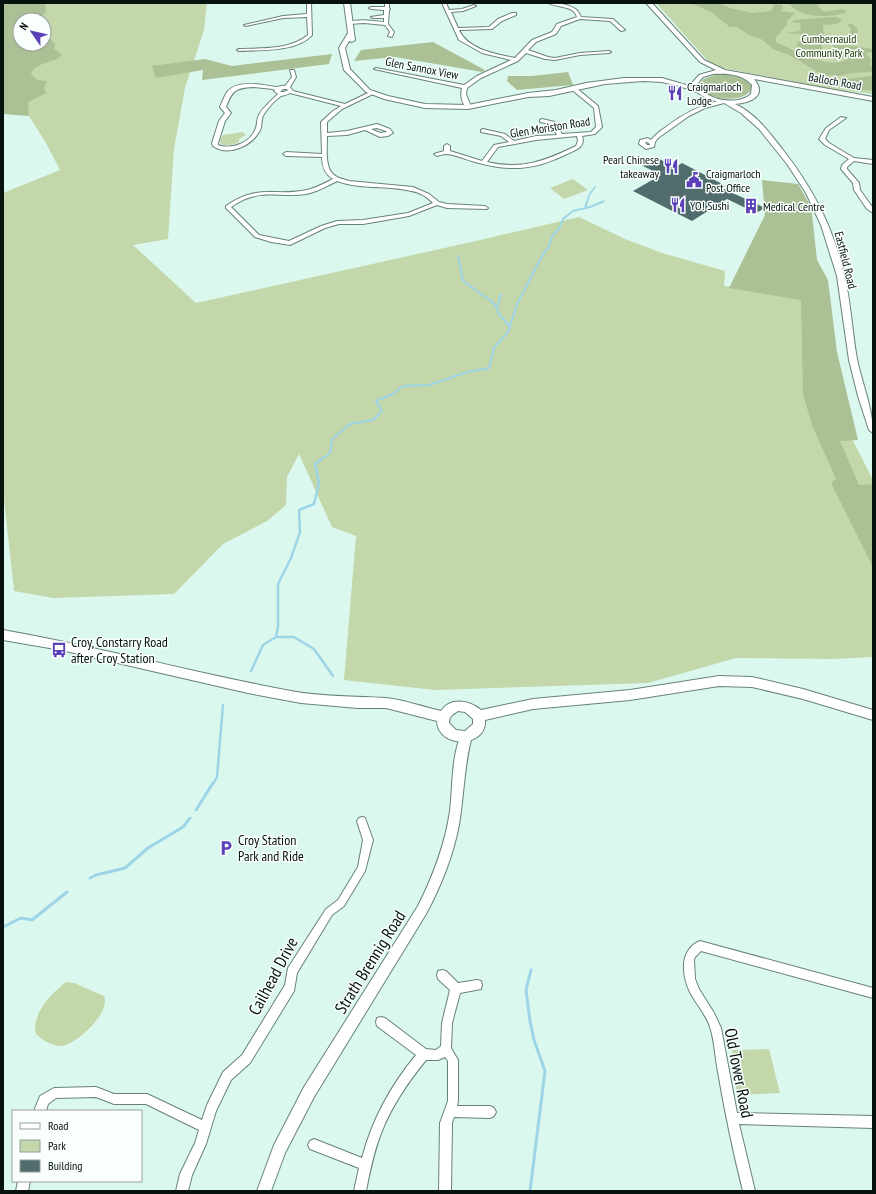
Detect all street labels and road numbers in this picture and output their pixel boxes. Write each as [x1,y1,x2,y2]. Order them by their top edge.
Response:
street label: Glen Sannox View [384,54,461,83]
street label: Balloch Road [807,69,863,93]
street label: Glen Moriston Road [509,113,591,141]
street label: Eastfield Road [832,230,860,290]
street label: Strath Brennig Road [330,906,410,1018]
street label: Cailhead Drive [243,933,303,1019]
street label: Old Tower Road [720,1026,758,1120]

